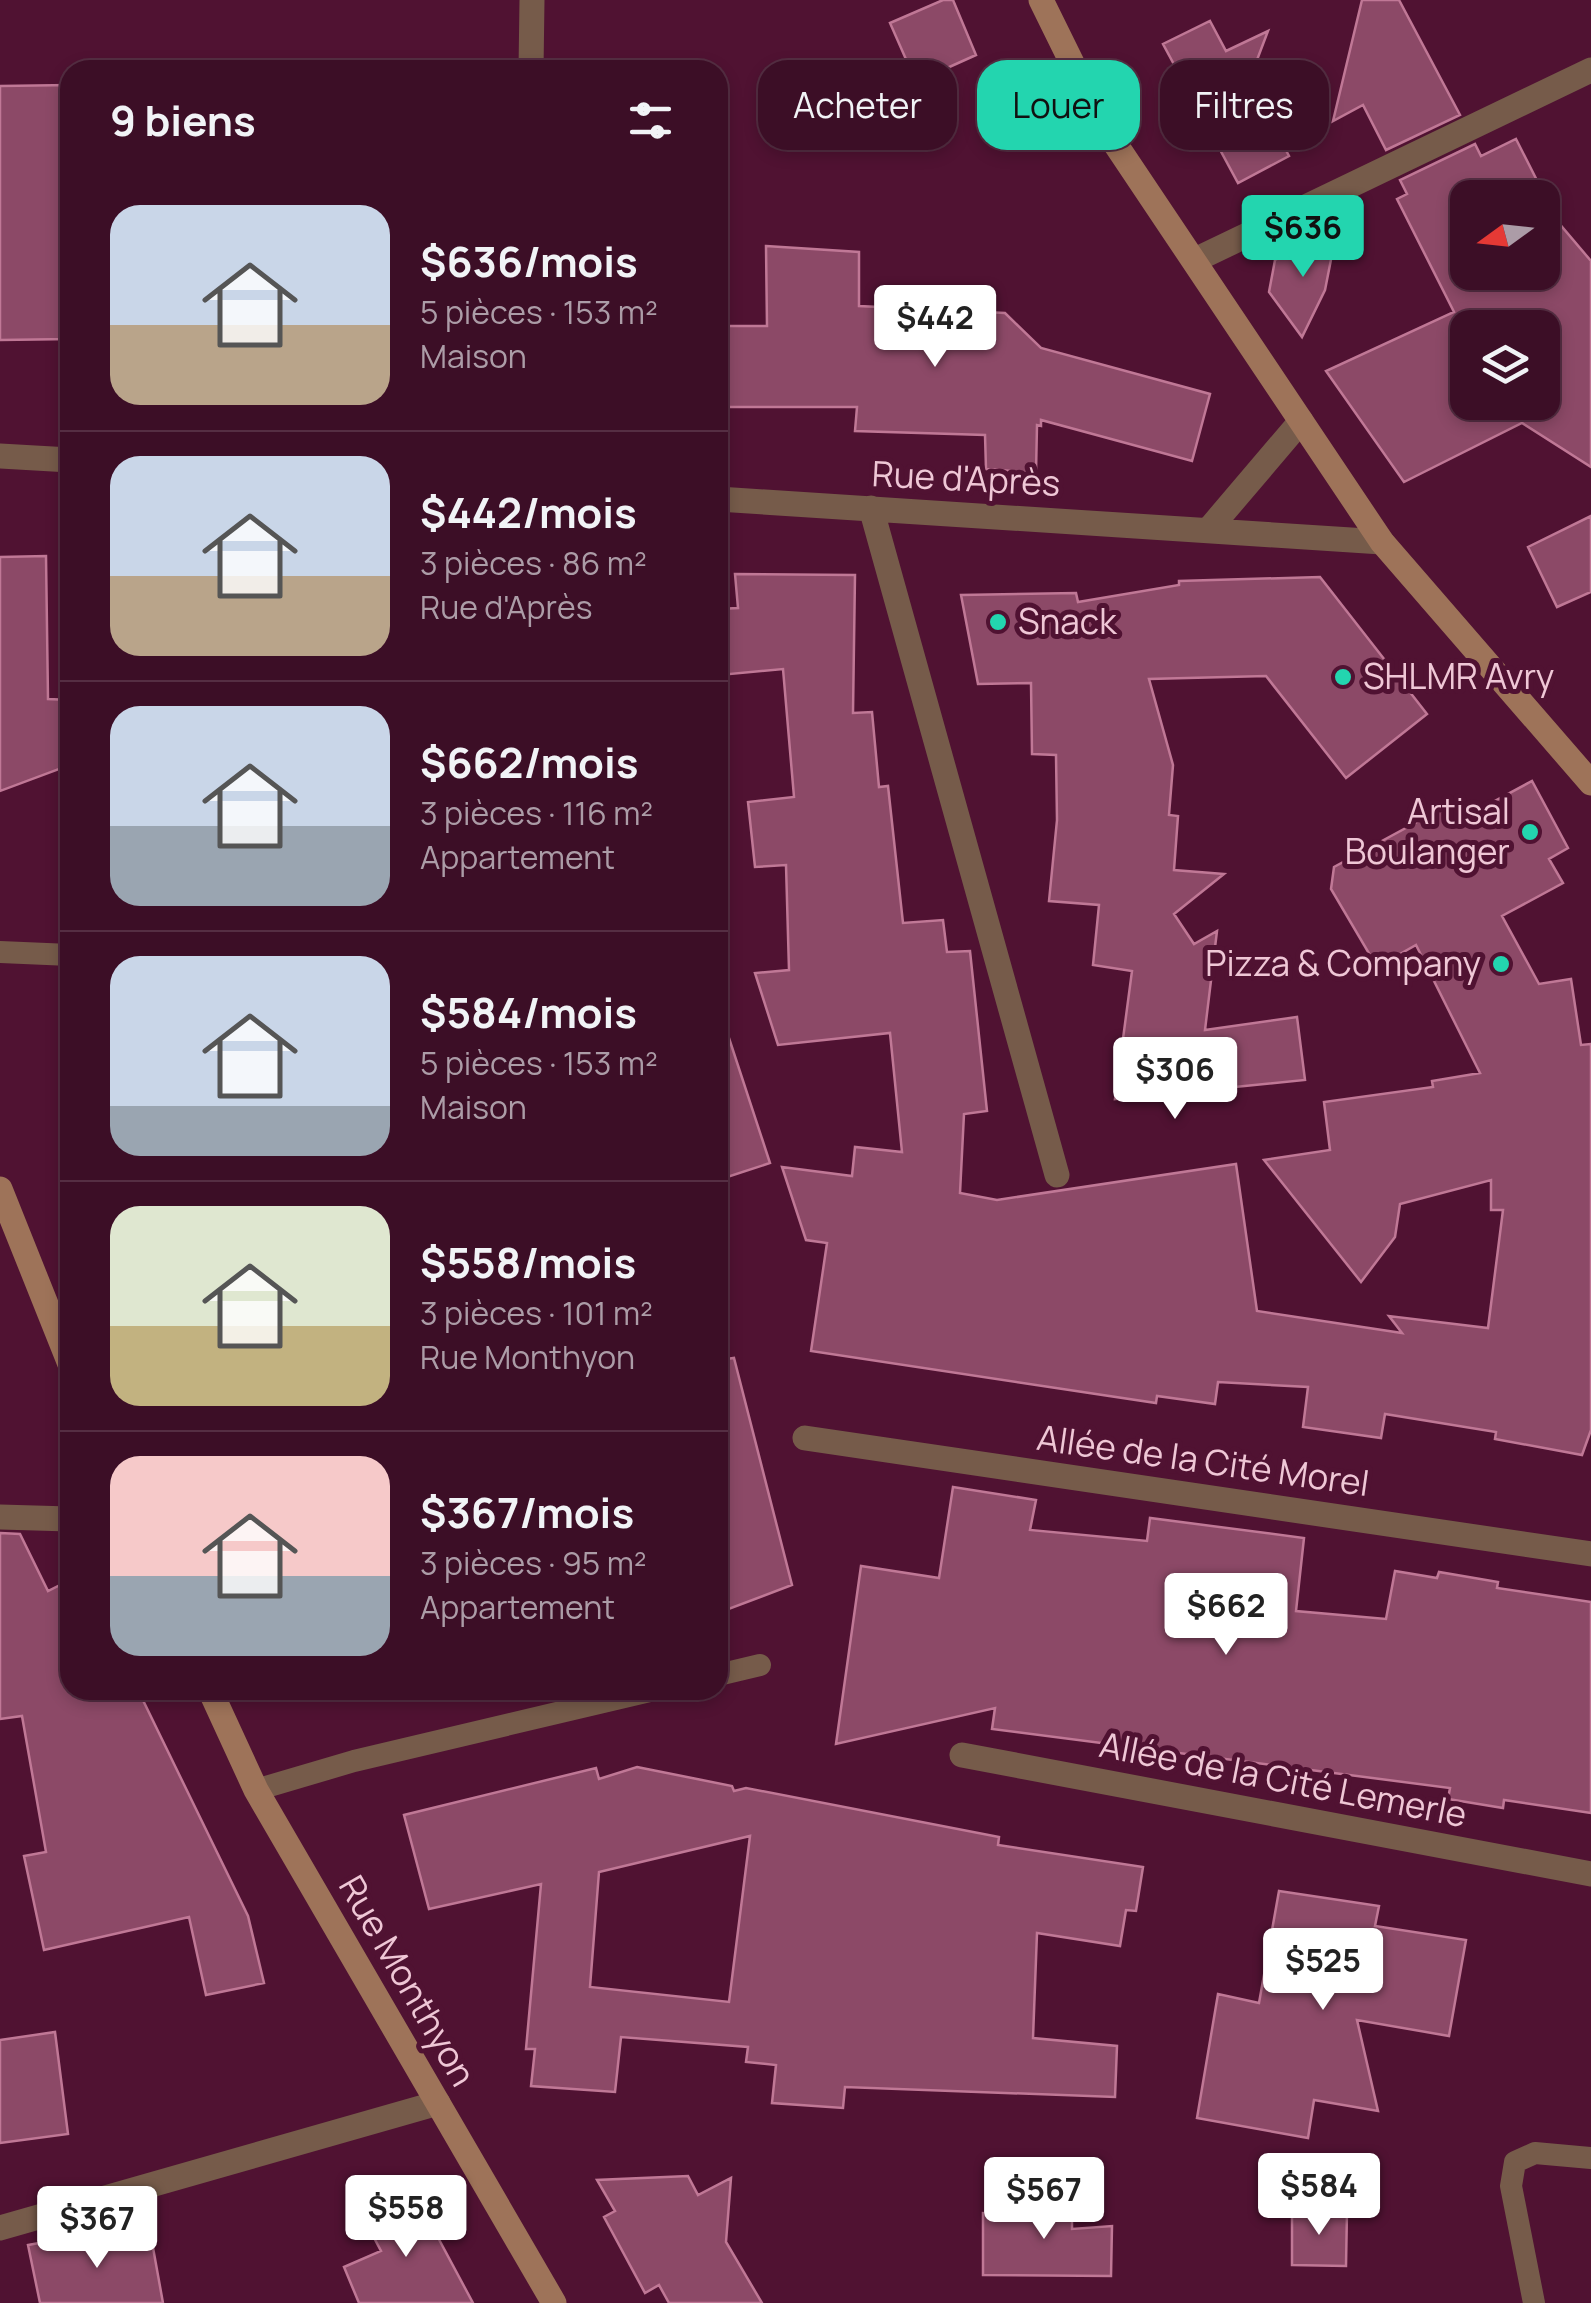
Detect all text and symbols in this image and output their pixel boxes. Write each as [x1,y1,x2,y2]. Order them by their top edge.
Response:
chip: Acheter [758,60,957,150]
chip: Louer [977,60,1140,150]
chip: Filtres [1160,60,1329,150]
text: 9 biens [110,91,256,149]
icon: filters [623,93,678,148]
north arrow [1450,180,1560,290]
map controls [1450,180,1560,420]
pin: $636 [1244,195,1362,280]
text: $636 [1264,205,1342,249]
text: $636/mois [420,232,638,290]
icon: home [190,245,310,365]
pin: $442 [876,285,994,370]
text: 5 pièces · 153 m² [420,290,658,334]
text: $442 [896,295,974,339]
button: layers [1450,310,1560,420]
text: Maison [420,334,527,378]
street label: Rue d'Après [871,449,1062,507]
text: $442/mois [420,483,637,541]
icon: home [190,496,310,616]
text: 3 pièces · 86 m² [420,541,647,585]
text: Rue d'Après [420,585,593,629]
place label: Snack [1018,597,1118,645]
marker: Snack [987,611,1009,633]
place label: SHLMR Avry [1363,652,1554,700]
marker: SHLMR Avry [1332,666,1354,688]
text: $662/mois [420,733,638,791]
icon: home [190,746,310,866]
place label: Artisal Boulanger [1345,787,1510,875]
text: 3 pièces · 116 m² [420,791,653,835]
marker: Artisal Boulanger [1519,821,1541,843]
text: Appartement [420,835,615,879]
place label: Pizza & Company [1205,939,1481,987]
marker: Pizza & Company [1490,953,1512,975]
text: $584/mois [420,983,637,1041]
icon: home [190,996,310,1116]
pin: $306 [1116,1037,1234,1122]
text: 5 pièces · 153 m² [420,1041,658,1085]
text: $306 [1135,1047,1215,1091]
text: Maison [420,1085,527,1129]
text: $558/mois [420,1233,636,1291]
icon: home [190,1246,310,1366]
text: 3 pièces · 101 m² [420,1291,653,1335]
text: Rue Monthyon [420,1335,635,1379]
street label: Allée de la Cité Morel [1034,1413,1372,1507]
text: $367/mois [420,1483,634,1541]
icon: home [190,1496,310,1616]
text: 3 pièces · 95 m² [420,1541,647,1585]
pin: $662 [1167,1573,1285,1658]
text: $662 [1187,1583,1265,1627]
text: Appartement [420,1585,615,1629]
street label: Allée de la Cité Lemerle [1096,1720,1471,1838]
street label: Rue Monthyon [328,1867,487,2094]
pin: $525 [1264,1928,1382,2013]
text: $525 [1285,1938,1361,1982]
pin: $584 [1260,2153,1378,2238]
pin: $567 [985,2157,1103,2242]
text: $584 [1280,2163,1358,2207]
text: $567 [1006,2167,1082,2211]
pin: $558 [347,2175,465,2260]
text: $558 [367,2185,445,2229]
pin: $367 [38,2186,156,2271]
text: $367 [59,2196,135,2240]

